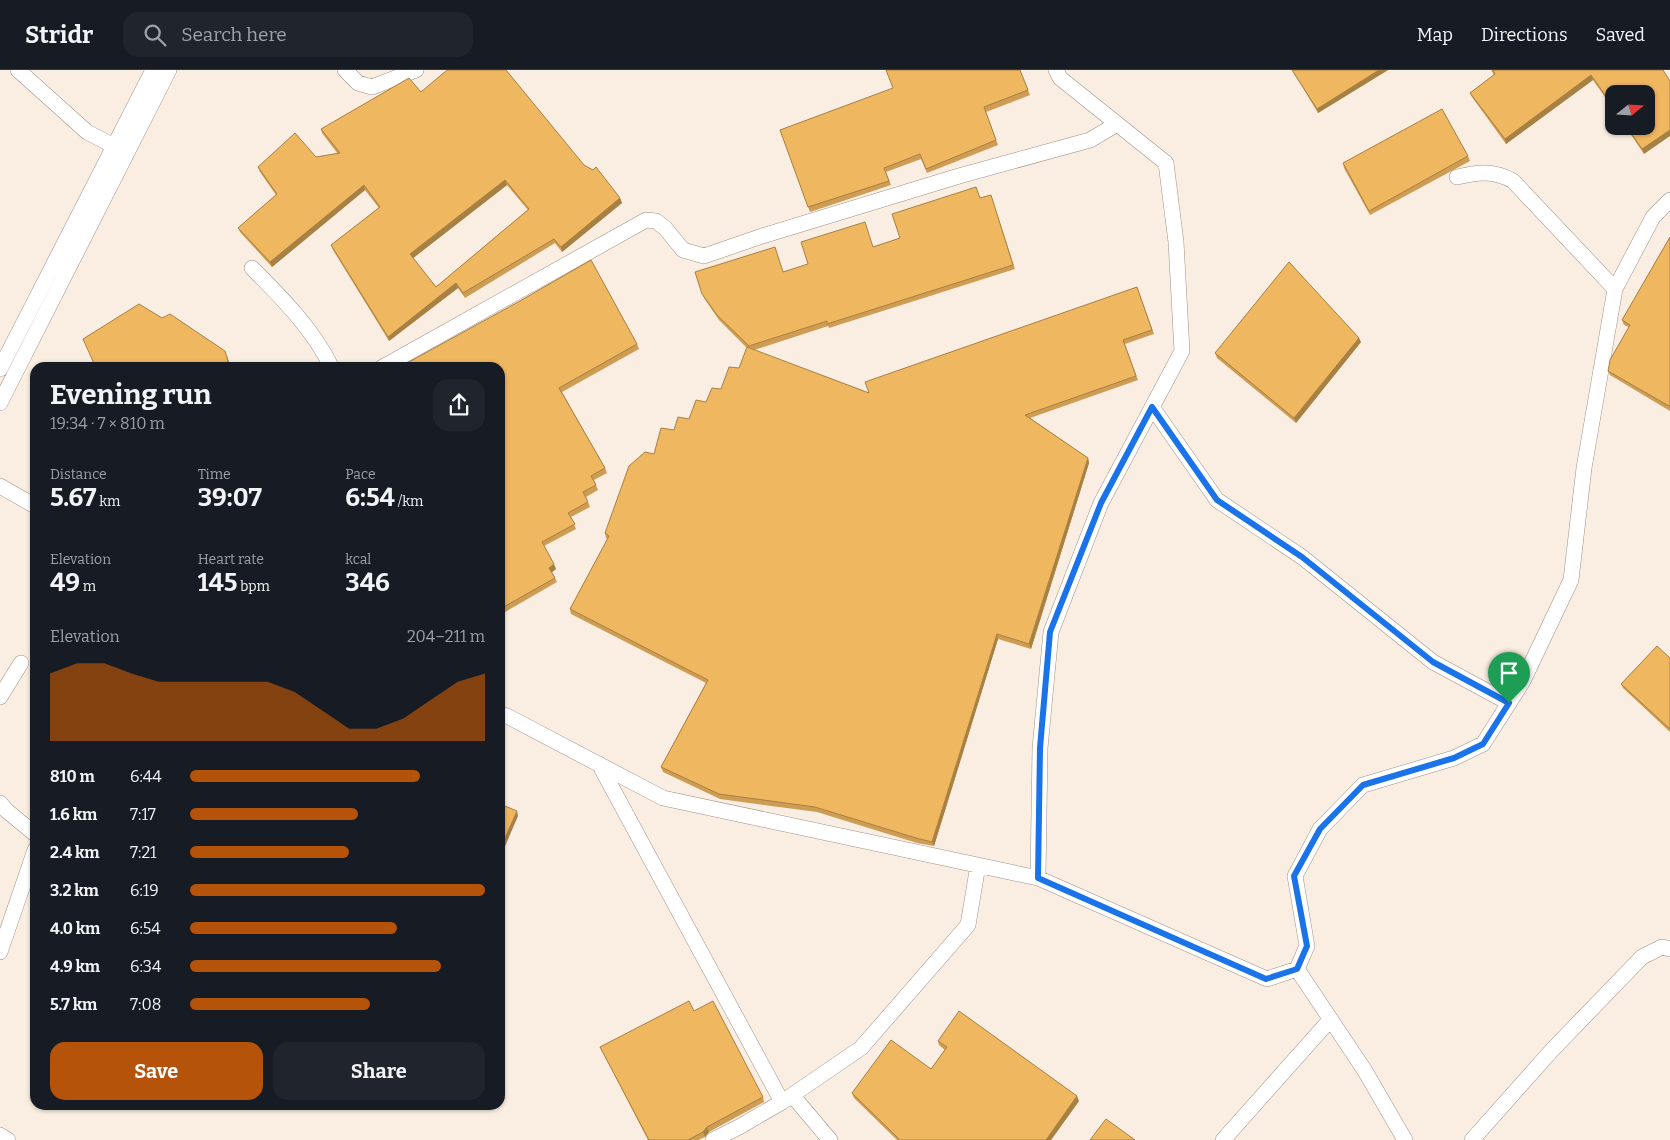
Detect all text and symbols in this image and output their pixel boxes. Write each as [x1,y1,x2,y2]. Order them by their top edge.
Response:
search box [123,12,473,57]
text: Stridr [25,21,93,49]
icon: search [141,21,169,49]
text: Search here [181,23,287,46]
text: Map [1417,24,1453,46]
text: Directions [1481,24,1568,46]
text: Saved [1596,24,1645,46]
north arrow [1605,85,1655,135]
map controls [1605,85,1655,135]
text: Evening run [50,378,211,411]
button: share [433,379,485,431]
text: 19:34 · 7 × 810 m [50,414,165,433]
text: Distance [50,466,107,483]
text: Time [198,466,231,483]
text: Pace [345,466,376,483]
text: 5.67 [50,483,96,513]
text: 39:07 [198,483,262,513]
text: 6:54 [345,483,395,513]
text: km [96,493,120,510]
text: /km [395,493,423,510]
text: Elevation [50,551,111,568]
text: Heart rate [198,551,264,568]
text: kcal [345,551,371,568]
text: 49 [50,568,80,598]
text: 145 [198,568,237,598]
text: 346 [345,568,390,598]
text: m [80,578,96,595]
text: bpm [237,578,270,595]
text: Elevation [50,627,120,646]
text: 204–211 m [407,627,485,646]
pin [1488,652,1530,703]
icon: arrive [1495,659,1523,687]
text: 810 m [50,767,95,786]
text: 6:44 [130,767,162,786]
text: 1.6 km [50,805,97,824]
text: 7:17 [130,805,156,824]
text: 2.4 km [50,843,100,862]
text: 7:21 [130,843,157,862]
text: 3.2 km [50,881,99,900]
text: 6:19 [130,881,159,900]
text: 4.0 km [50,919,100,938]
text: 6:54 [130,919,161,938]
text: 4.9 km [50,957,100,976]
text: 6:34 [130,957,161,976]
text: 5.7 km [50,995,97,1014]
text: 7:08 [130,995,161,1014]
button: Save [50,1042,263,1100]
button: Share [273,1042,485,1100]

